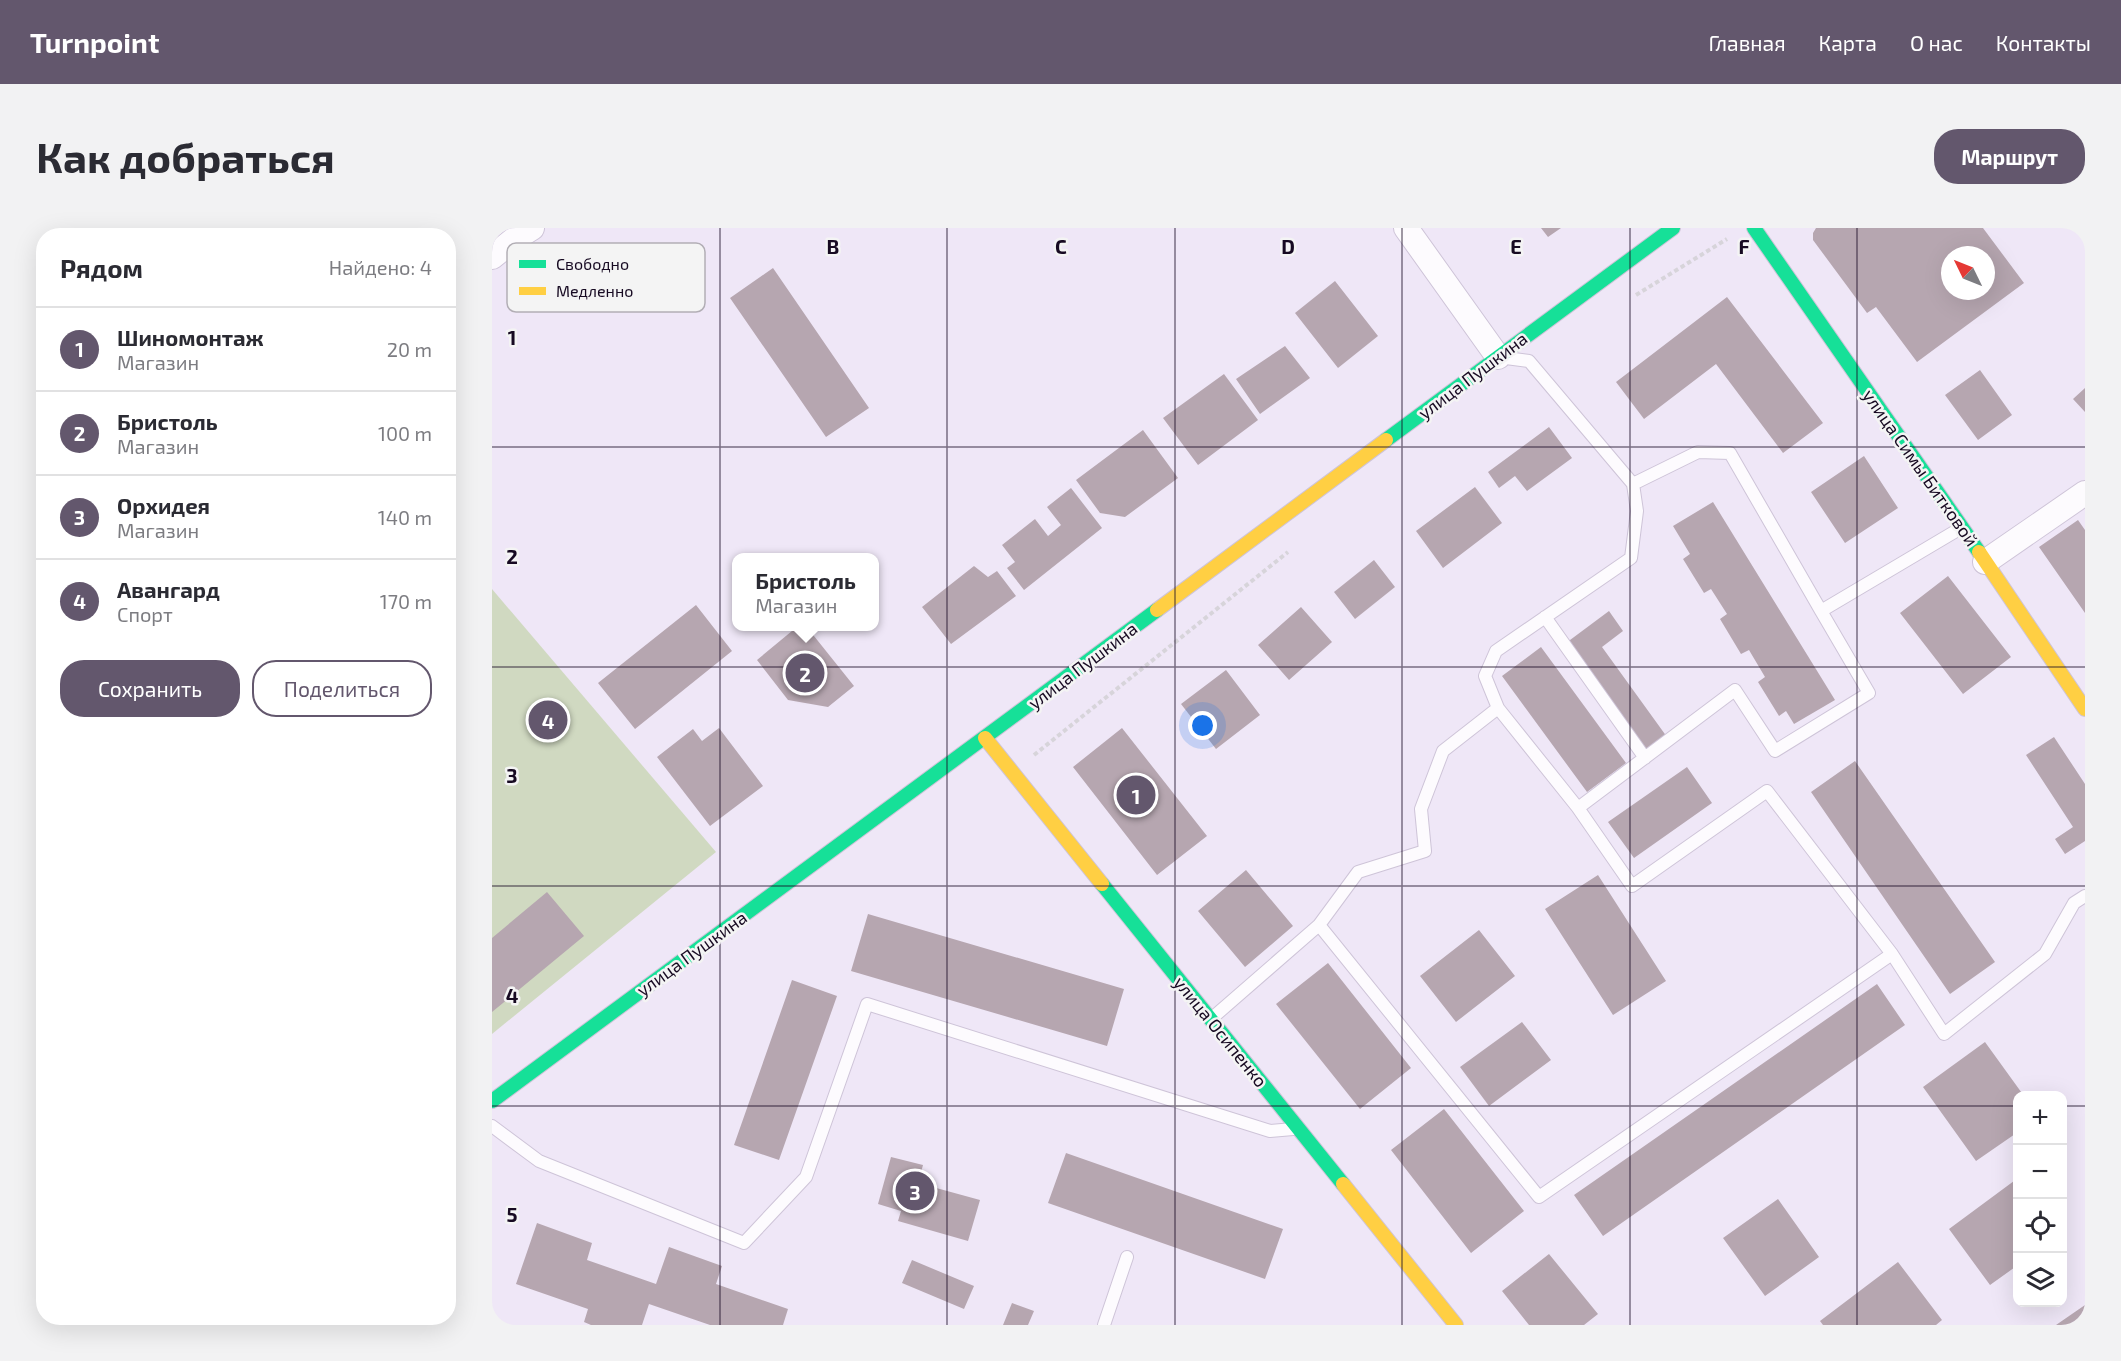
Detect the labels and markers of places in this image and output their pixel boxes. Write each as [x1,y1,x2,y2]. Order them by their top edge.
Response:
pin: 2 [786,650,824,696]
pin: 4 [528,698,568,742]
pin: 1 [1116,772,1156,818]
pin: 3 [896,1168,934,1214]

